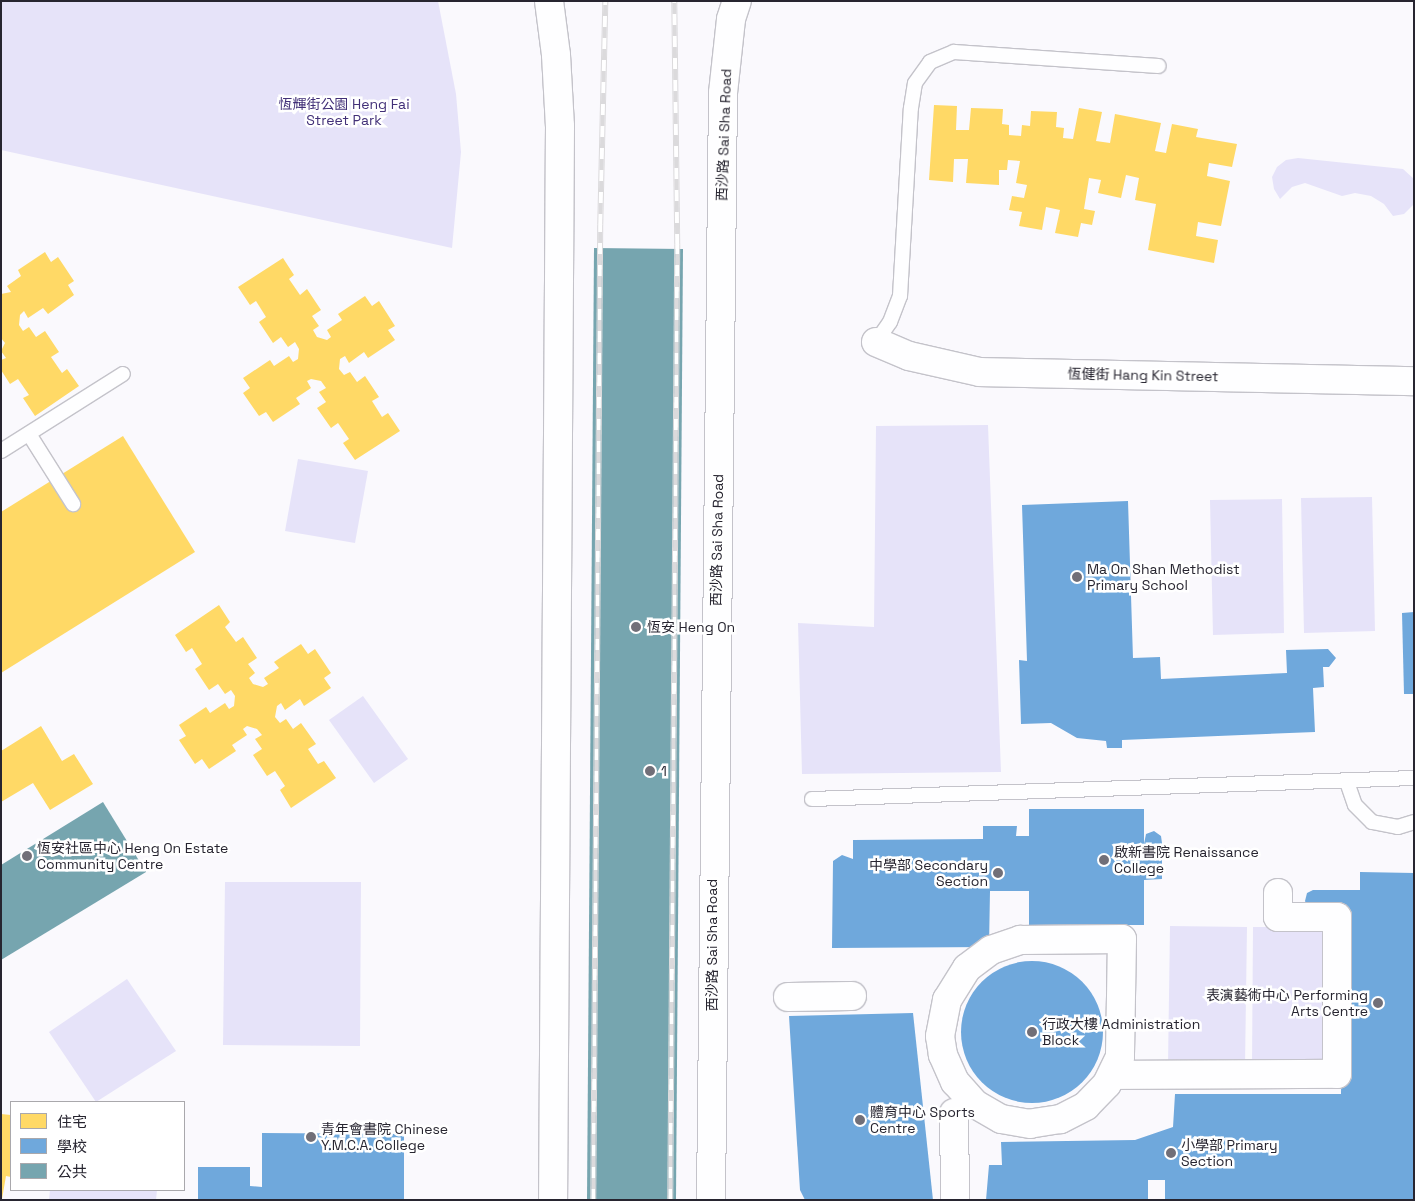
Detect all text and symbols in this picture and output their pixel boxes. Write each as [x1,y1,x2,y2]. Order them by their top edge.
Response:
street label: 西沙路 Sai Sha Road [713,69,735,201]
park label: 恆輝街公園 Heng Fai Street Park [278,96,410,128]
street label: 恆健街 Hang Kin Street [1067,365,1219,385]
street label: 西沙路 Sai Sha Road [707,474,727,606]
place label: Ma On Shan Methodist Primary School [1087,561,1240,594]
marker: Ma On Shan Methodist Primary School [1071,571,1083,583]
place label: 恆安 Heng On [647,619,735,635]
marker: 恆安 Heng On [629,620,643,634]
place label: 1 [661,763,667,779]
marker: 1 [643,764,657,778]
place label: 恆安社區中心 Heng On Estate Community Centre [37,840,228,872]
place label: 啟新書院 Renaissance College [1114,844,1259,876]
marker: 恆安社區中心 Heng On Estate Community Centre [21,850,33,862]
marker: 啟新書院 Renaissance College [1098,854,1110,866]
place label: 中學部 Secondary Section [869,857,988,890]
marker: 中學部 Secondary Section [992,867,1004,879]
street label: 西沙路 Sai Sha Road [704,879,720,1011]
place label: 表演藝術中心 Performing Arts Centre [1206,987,1368,1020]
marker: 表演藝術中心 Performing Arts Centre [1372,997,1384,1009]
place label: 行政大樓 Administration Block [1042,1016,1200,1048]
marker: 行政大樓 Administration Block [1026,1026,1038,1038]
legend [10,1101,185,1191]
place label: 體育中心 Sports Centre [870,1104,975,1136]
text: 住宅 [57,1112,87,1131]
marker: 體育中心 Sports Centre [854,1114,866,1126]
place label: 青年會書院 Chinese Y.M.C.A. College [321,1121,448,1154]
marker: 青年會書院 Chinese Y.M.C.A. College [305,1131,317,1143]
text: 學校 [57,1137,87,1156]
place label: 小學部 Primary Section [1181,1137,1278,1170]
marker: 小學部 Primary Section [1165,1147,1177,1159]
text: 公共 [57,1162,87,1181]

